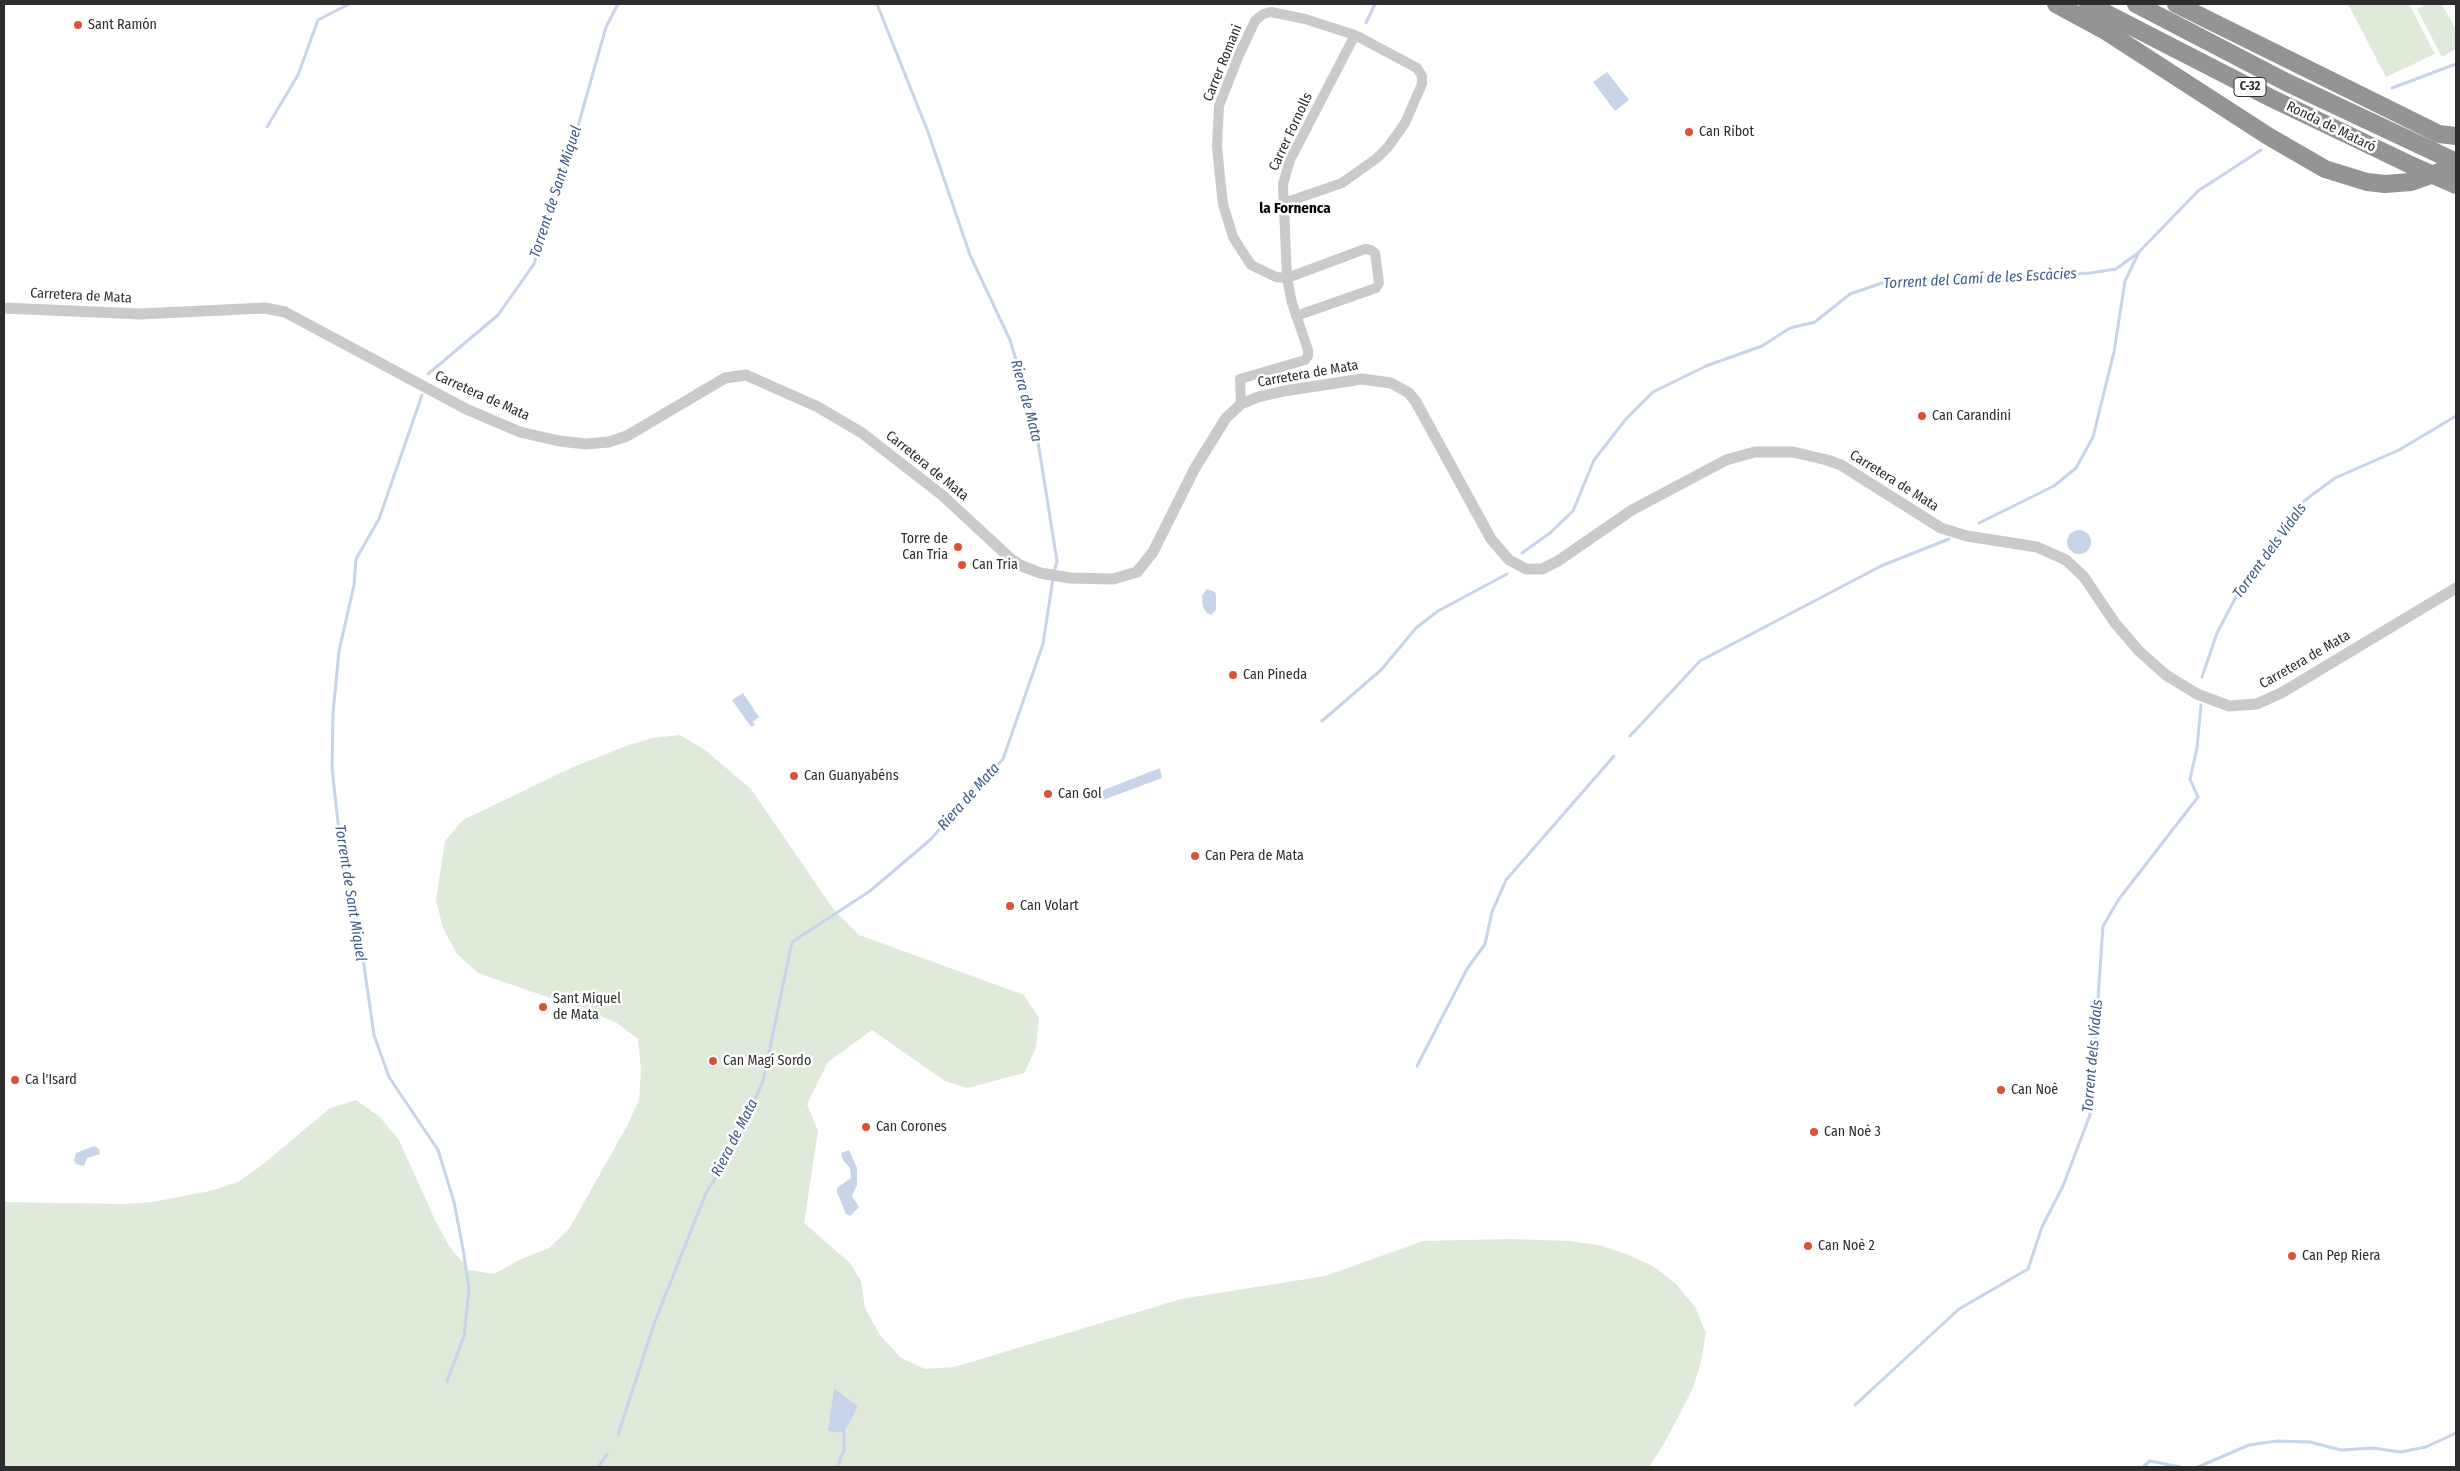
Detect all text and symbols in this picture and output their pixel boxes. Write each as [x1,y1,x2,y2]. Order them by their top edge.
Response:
place label: Sant Ramón [88,17,157,33]
marker: Sant Ramón [72,19,84,31]
street label: Carrer Romani [1200,22,1246,104]
road number: C-32 [2234,77,2266,96]
street label: Carrer Fornolls [1266,90,1316,174]
street label: Ronda de Mataró [2283,98,2379,156]
water label: Torrent de Sant Miquel [526,124,586,260]
place label: Can Ribot [1699,124,1754,140]
marker: Can Ribot [1683,126,1695,138]
district label: la Fornenca [1259,200,1331,218]
water label: Torrent del Camí de les Escàcies [1883,265,2077,293]
street label: Carretera de Mata [30,285,132,307]
street label: Carretera de Mata [1256,357,1360,391]
water label: Riera de Mata [1006,358,1046,444]
street label: Carretera de Mata [432,368,532,424]
place label: Can Carandini [1932,408,2011,424]
marker: Can Carandini [1916,410,1928,422]
street label: Carretera de Mata [882,427,972,505]
street label: Carretera de Mata [1846,447,1942,515]
water label: Torrent dels Vidals [2229,500,2311,602]
place label: Torre de Can Tria [901,531,948,564]
marker: Torre de Can Tria [952,541,964,553]
place label: Can Tria [972,557,1018,573]
marker: Can Tria [956,559,968,571]
street label: Carretera de Mata [2257,627,2353,693]
place label: Can Pineda [1243,667,1307,683]
marker: Can Pineda [1227,669,1239,681]
water label: Riera de Mata [934,760,1004,834]
place label: Can Guanyabéns [804,768,899,784]
marker: Can Guanyabéns [788,770,800,782]
place label: Can Gol [1058,786,1102,802]
marker: Can Gol [1042,788,1054,800]
water label: Torrent de Sant Miquel [330,823,370,963]
place label: Can Pera de Mata [1205,848,1304,864]
marker: Can Pera de Mata [1189,850,1201,862]
place label: Can Volart [1020,898,1079,914]
marker: Can Volart [1004,900,1016,912]
place label: Sant Miquel de Mata [553,991,621,1024]
water label: Torrent dels Vidals [2079,999,2107,1113]
marker: Sant Miquel de Mata [537,1001,549,1013]
place label: Can Magí Sordo [723,1053,811,1069]
marker: Can Magí Sordo [707,1055,719,1067]
place label: Ca l'Isard [25,1072,77,1088]
marker: Ca l'Isard [9,1074,21,1086]
place label: Can Noè [2011,1082,2058,1098]
marker: Can Noè [1995,1084,2007,1096]
water label: Riera de Mata [708,1096,762,1180]
place label: Can Corones [876,1119,947,1135]
marker: Can Corones [860,1121,872,1133]
place label: Can Noè 3 [1824,1124,1881,1140]
marker: Can Noè 3 [1808,1126,1820,1138]
place label: Can Noè 2 [1818,1238,1875,1254]
marker: Can Noè 2 [1802,1240,1814,1252]
place label: Can Pep Riera [2302,1248,2380,1264]
marker: Can Pep Riera [2286,1250,2298,1262]

